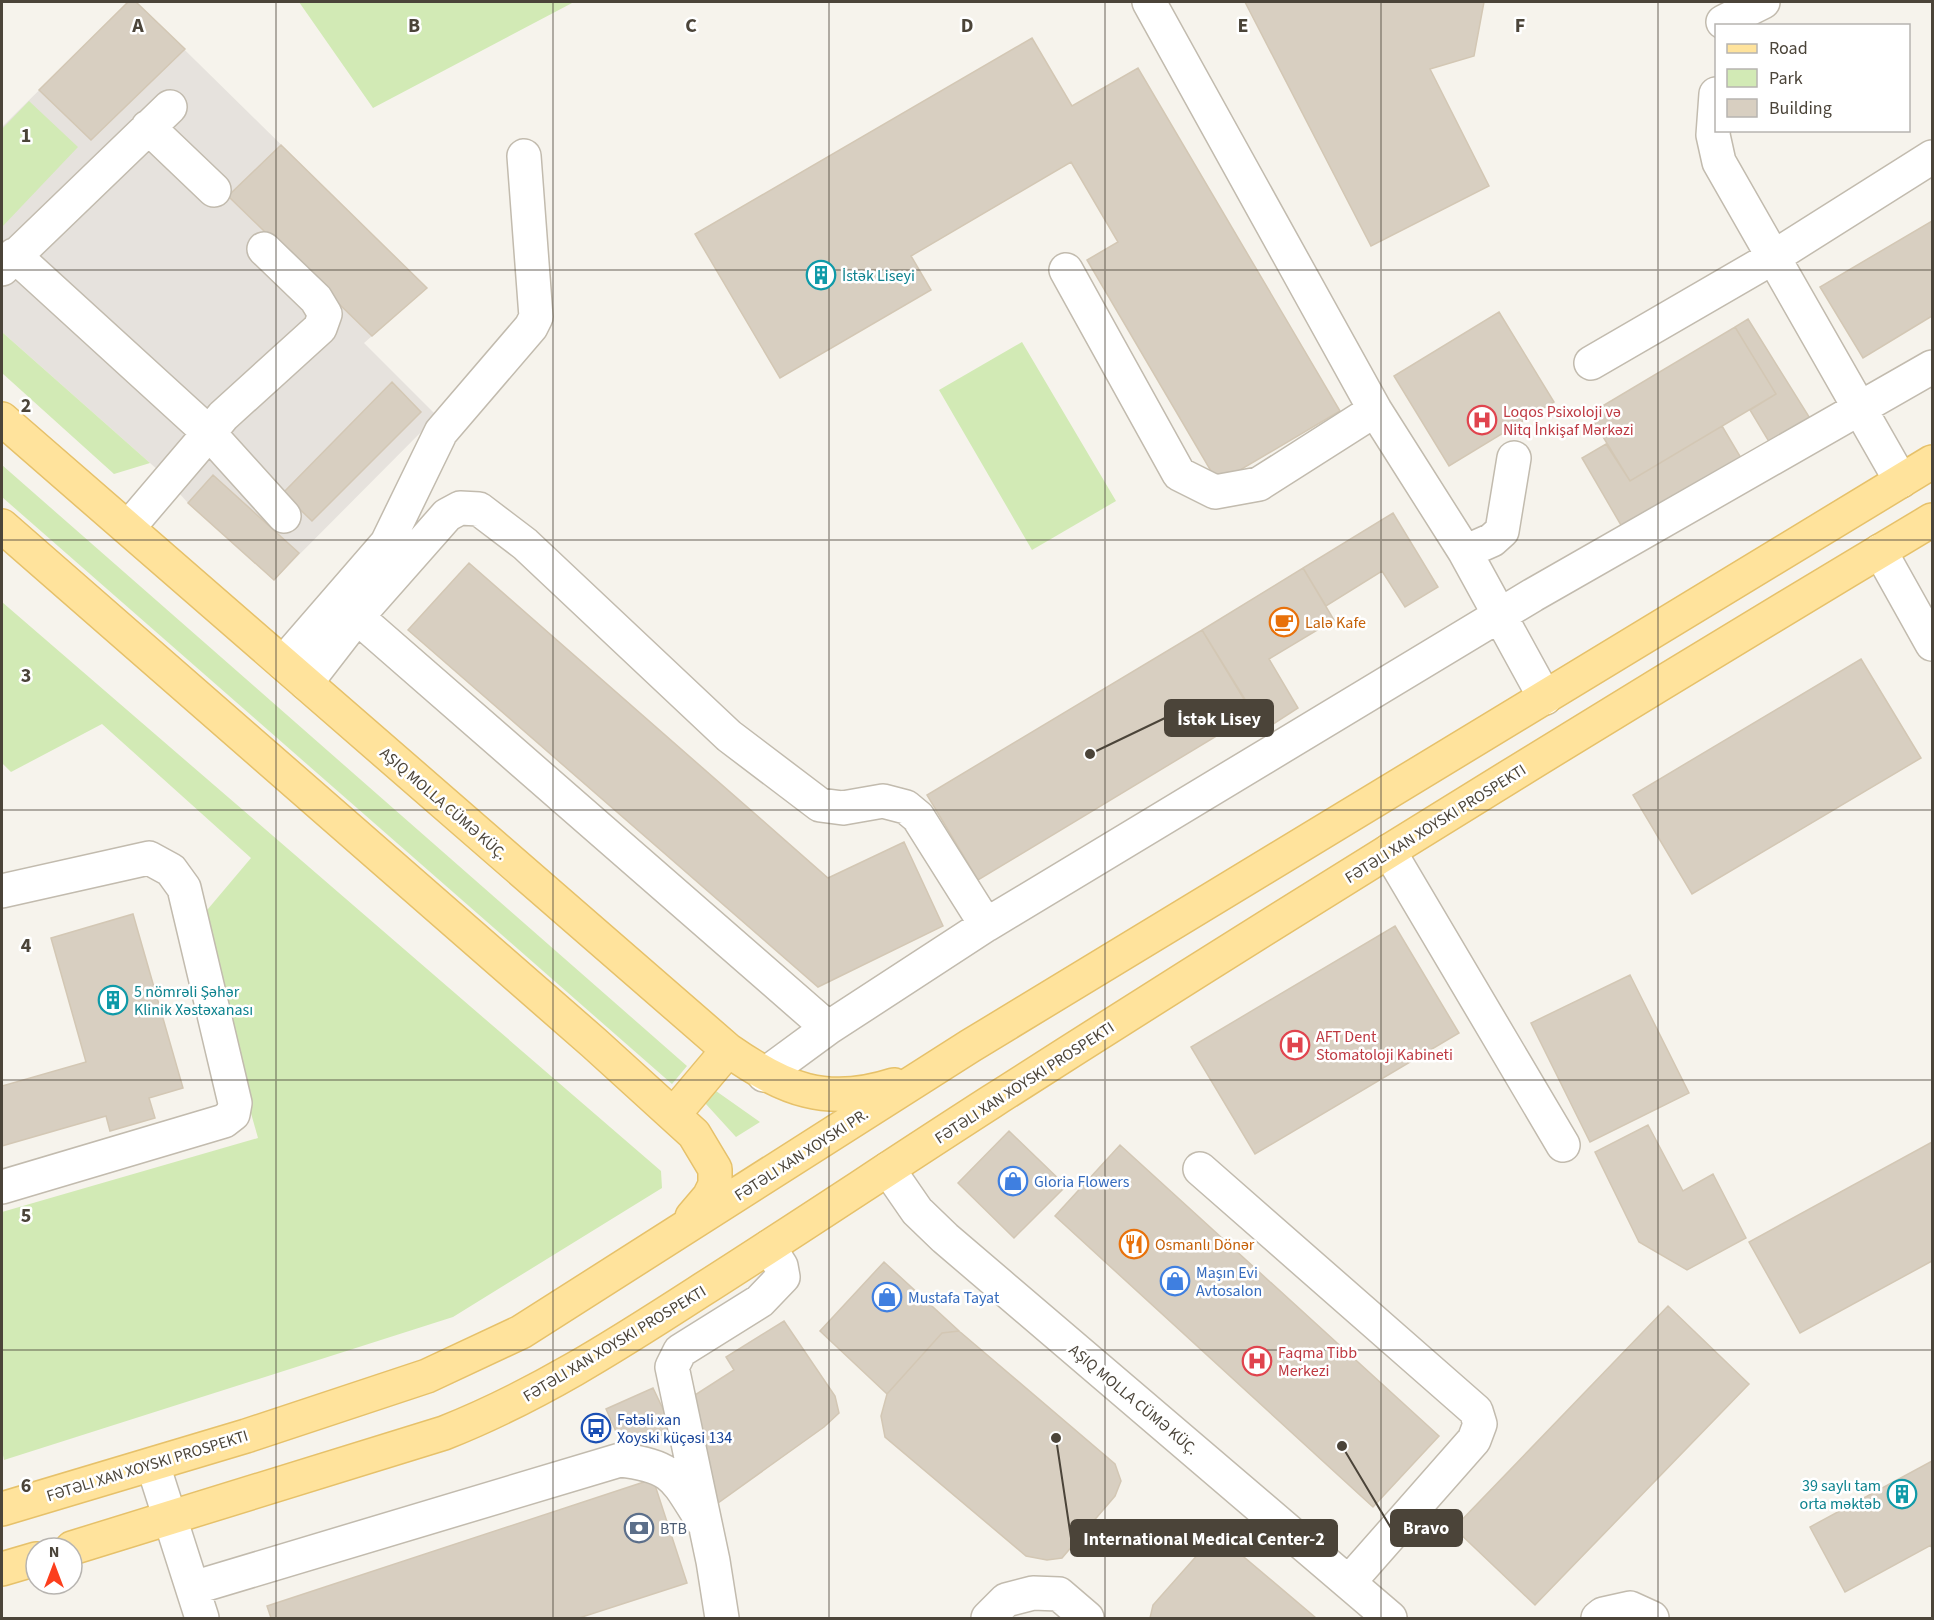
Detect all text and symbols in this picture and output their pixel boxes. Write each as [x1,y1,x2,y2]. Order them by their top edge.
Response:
text: A [131,12,144,40]
text: B [408,12,420,40]
text: C [685,12,697,40]
text: D [961,12,973,40]
text: E [1238,12,1248,40]
text: F [1515,12,1525,40]
legend [1715,24,1910,132]
text: Road [1769,36,1808,61]
text: Park [1769,66,1803,91]
text: Building [1769,96,1832,121]
text: 1 [21,122,31,150]
building icon: İstək Liseyi [805,259,837,291]
place label: İstək Liseyi [842,265,915,287]
text: 2 [21,392,31,420]
place label: Loqos Psixoloji və Nitq İnkişaf Mərkəzi [1503,401,1634,441]
hospital icon: Loqos Psixoloji və Nitq İnkişaf Mərkəzi [1466,404,1498,436]
cafe icon: Lalə Kafe [1268,606,1300,638]
place label: Lalə Kafe [1305,612,1366,634]
text: 3 [21,662,31,690]
callout: İstək Lisey [1165,700,1273,736]
text: İstək Lisey [1177,707,1261,732]
street label: AŞIQ MOLLA CÜMƏ KÜÇ. [375,742,512,865]
street label: FƏTƏLI XAN XOYSKI PROSPEKTI [1341,759,1530,889]
text: 4 [21,932,32,960]
place label: 5 nömrəli Şəhər Klinik Xəstəxanası [134,981,253,1021]
building icon: 5 nömrəli Şəhər Klinik Xəstəxanası [97,984,129,1016]
street label: FƏTƏLI XAN XOYSKI PROSPEKTI [931,1016,1119,1149]
place label: AFT Dent Stomatoloji Kabineti [1316,1026,1453,1066]
hospital icon: AFT Dent Stomatoloji Kabineti [1279,1029,1311,1061]
street label: FƏTƏLI XAN XOYSKI PR. [730,1103,873,1206]
shop icon: Gloria Flowers [997,1165,1029,1197]
place label: Gloria Flowers [1034,1171,1130,1193]
text: 5 [21,1202,31,1230]
restaurant icon: Osmanlı Dönər [1118,1228,1150,1260]
place label: Osmanlı Dönər [1155,1234,1255,1256]
place label: Maşın Evi Avtosalon [1196,1262,1262,1302]
shop icon: Maşın Evi Avtosalon [1159,1265,1191,1297]
street label: FƏTƏLI XAN XOYSKI PROSPEKTI [519,1280,710,1407]
shop icon: Mustafa Tayat [871,1281,903,1313]
place label: Mustafa Tayat [908,1287,1000,1309]
street label: AŞIQ MOLLA CÜMƏ KÜÇ. [1064,1339,1202,1460]
place label: Faqma Tibb Merkezi [1278,1342,1357,1382]
hospital icon: Faqma Tibb Merkezi [1241,1345,1273,1377]
place label: Fətəli xan Xoyski küçəsi 134 [617,1409,732,1449]
bus stop icon: Fətəli xan Xoyski küçəsi 134 [580,1412,612,1444]
street label: FƏTƏLI XAN XOYSKI PROSPEKTI [44,1425,251,1507]
text: 6 [21,1472,31,1500]
place label: 39 saylı tam orta məktəb [1799,1475,1881,1515]
building icon: 39 saylı tam orta məktəb [1886,1478,1918,1510]
callout: Bravo [1391,1510,1462,1546]
bank icon: BTB [623,1512,655,1544]
text: Bravo [1403,1516,1449,1541]
place label: BTB [660,1518,687,1540]
callout: International Medical Center-2 [1071,1520,1337,1556]
text: International Medical Center-2 [1083,1527,1325,1552]
north arrow [24,1536,84,1596]
text: N [49,1541,59,1563]

